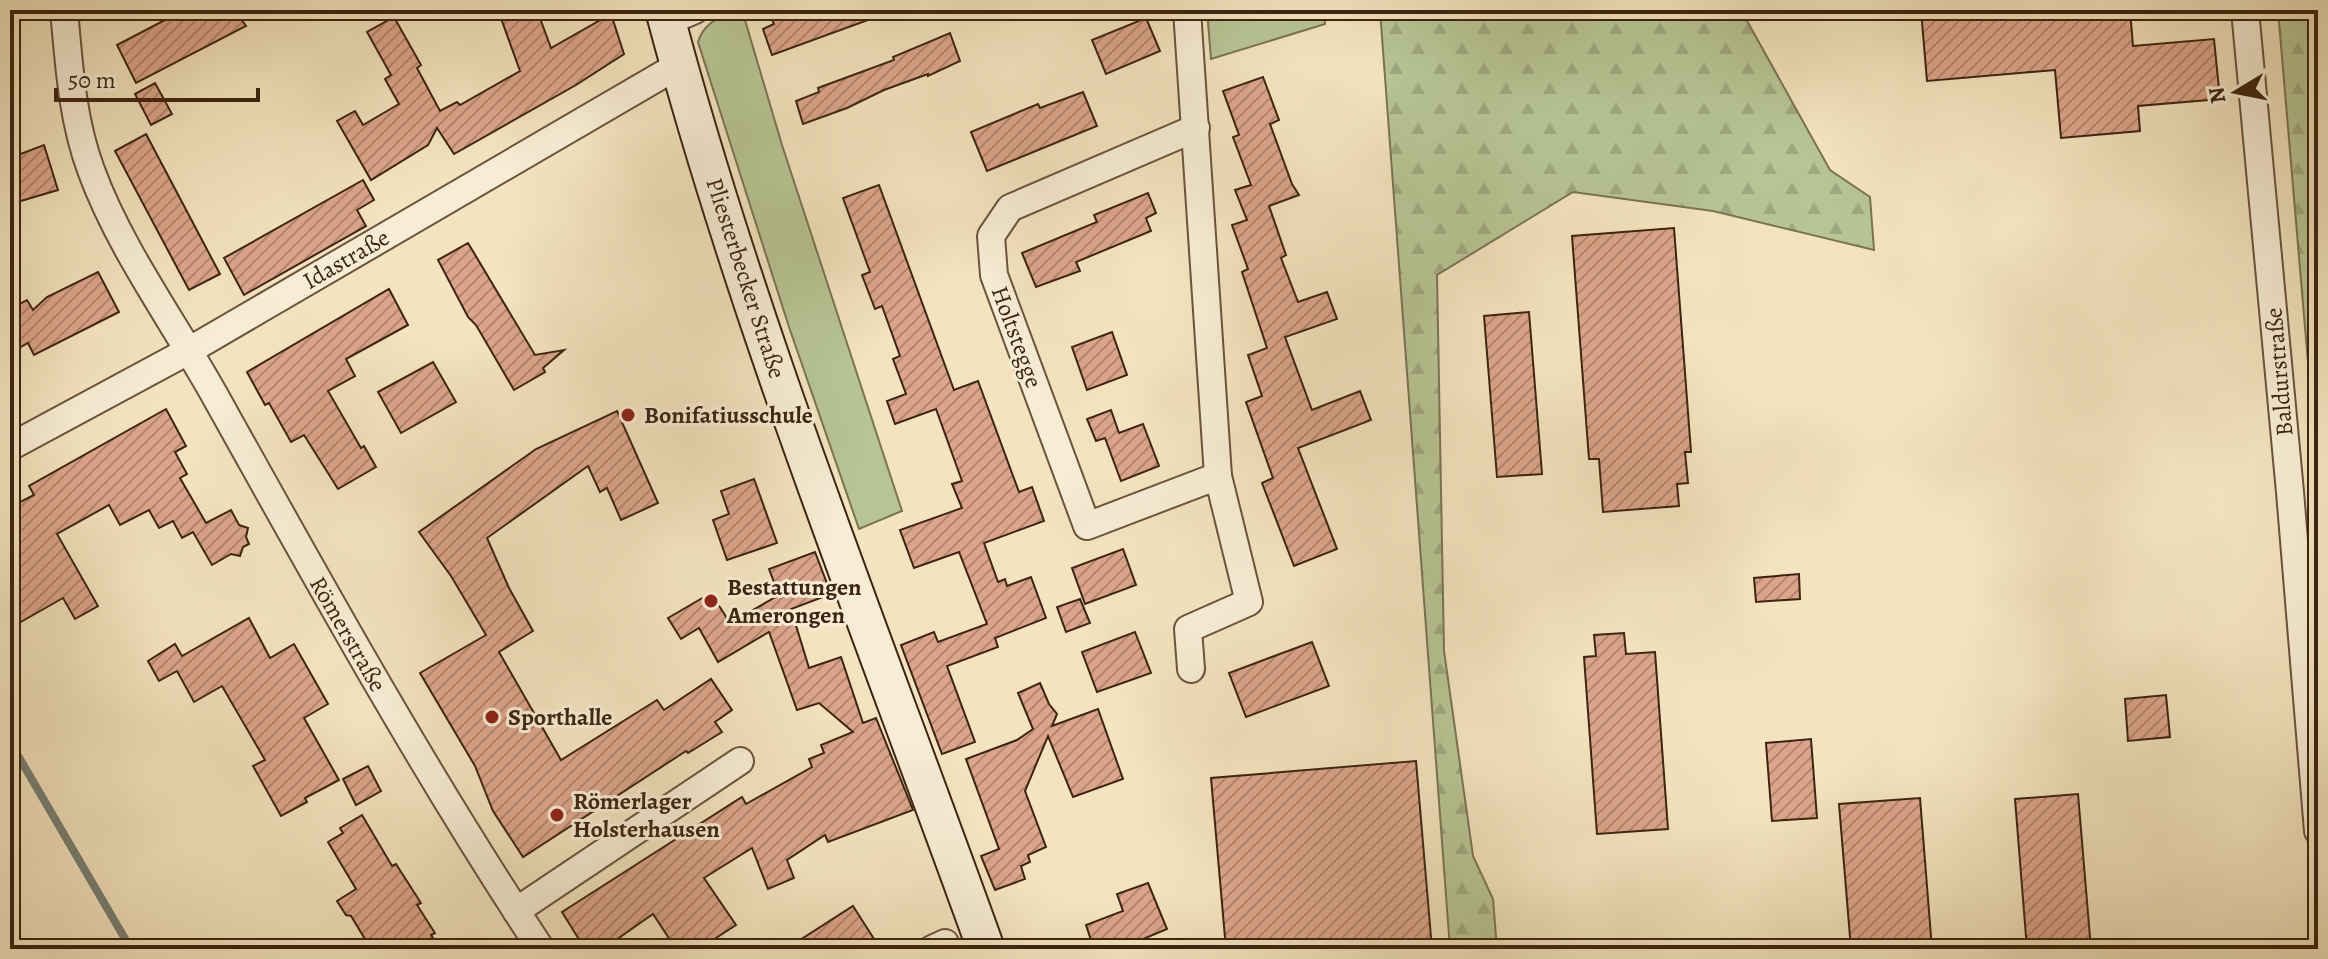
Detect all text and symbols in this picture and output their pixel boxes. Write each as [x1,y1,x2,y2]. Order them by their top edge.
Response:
scale bar [56,52,258,102]
north arrow [2196,52,2276,132]
text: 50 m [68,64,116,96]
text: N [2201,85,2233,106]
street label: Pliesterbecker Straße [698,174,794,382]
street label: Idastraße [297,221,395,297]
street label: Holtstegge [984,282,1050,392]
street label: Baldurstraße [2257,306,2301,438]
place label: Bonifatiusschule [644,399,813,431]
marker: Bonifatiusschule [619,406,637,424]
street label: Römerstraße [302,570,394,698]
place label: Bestattungen Amerongen [726,571,862,631]
marker: Bestattungen Amerongen [702,592,720,610]
place label: Sporthalle [508,701,612,733]
marker: Sporthalle [483,708,501,726]
place label: Römerlager Holsterhausen [573,785,720,845]
marker: Römerlager Holsterhausen [548,806,566,824]

